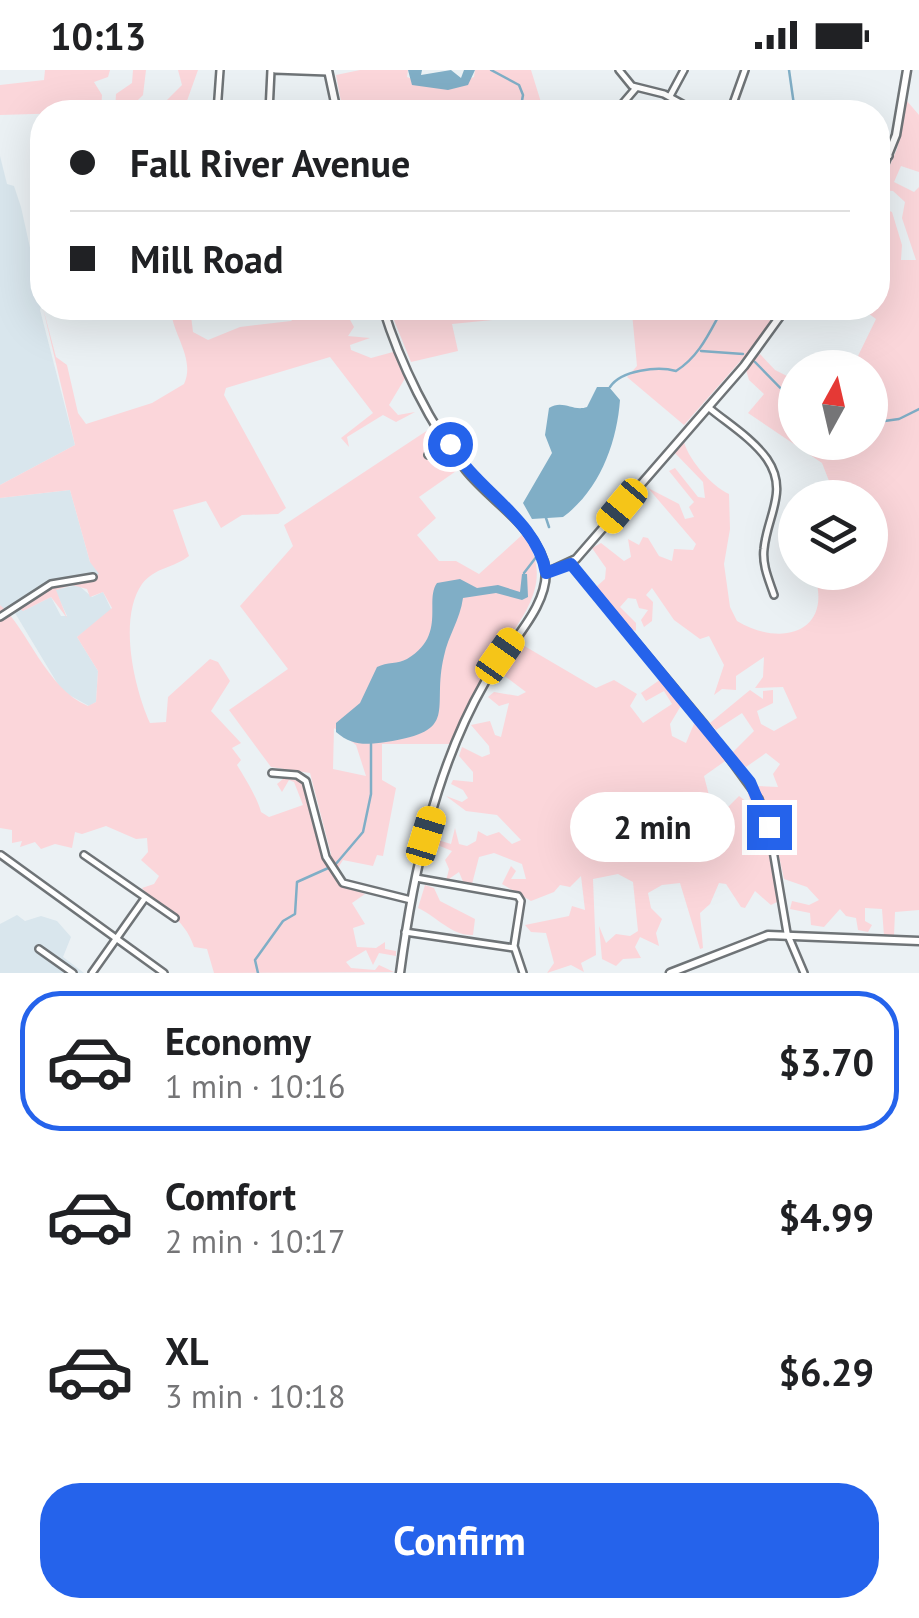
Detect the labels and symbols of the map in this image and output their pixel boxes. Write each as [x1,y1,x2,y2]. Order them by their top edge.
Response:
north arrow [778,350,888,460]
route start [428,422,473,467]
car [591,473,653,539]
car [471,623,529,689]
callout: 2 min [569,792,734,862]
car [403,803,449,869]
route end [747,805,792,850]

